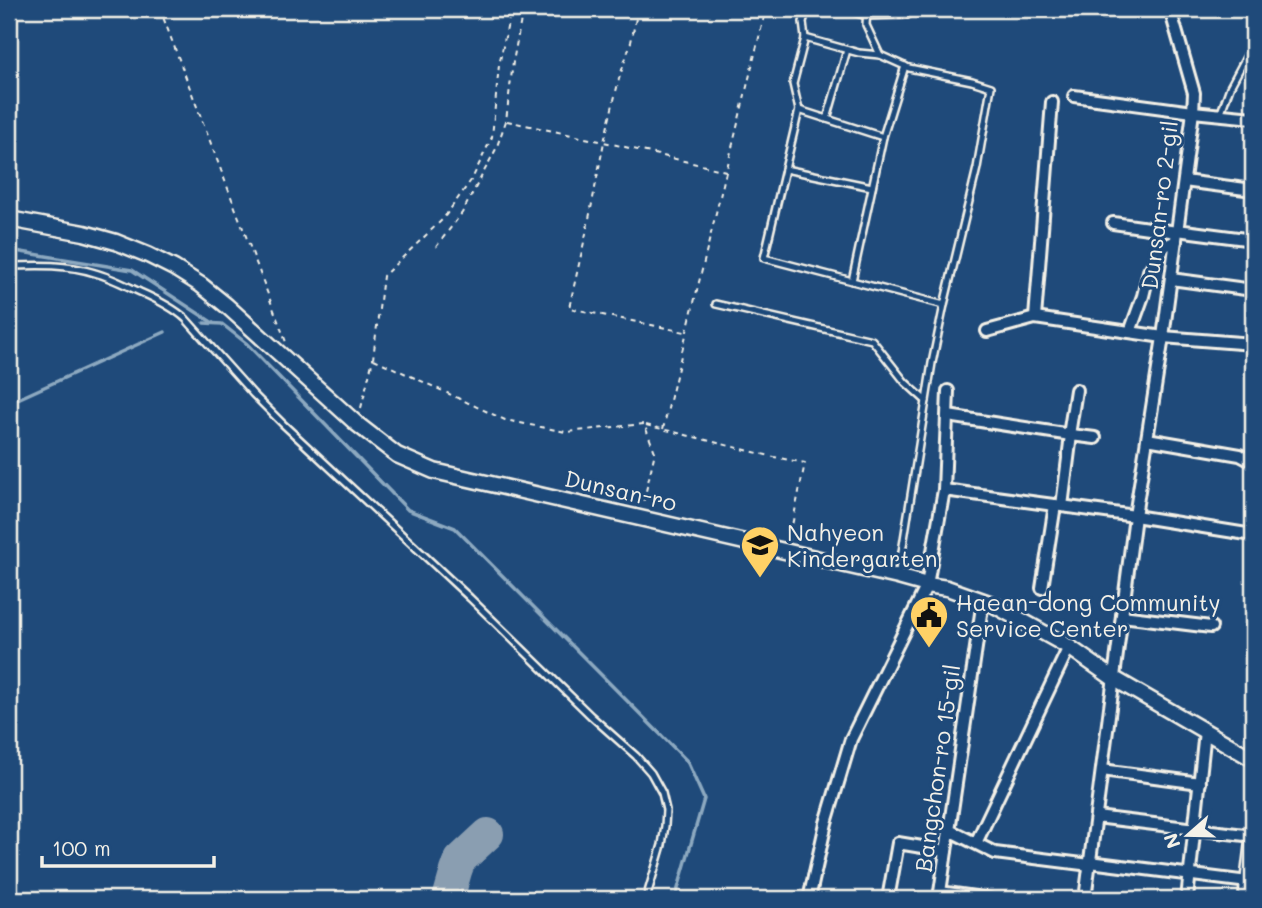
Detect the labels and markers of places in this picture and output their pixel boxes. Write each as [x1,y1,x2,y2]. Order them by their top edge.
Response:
place label: Nahyeon Kindergarten [787,517,937,573]
school or university icon: Nahyeon Kindergarten [739,524,781,579]
place label: Haean-dong Community Service Center [956,587,1221,643]
public building icon: Haean-dong Community Service Center [908,594,950,649]

